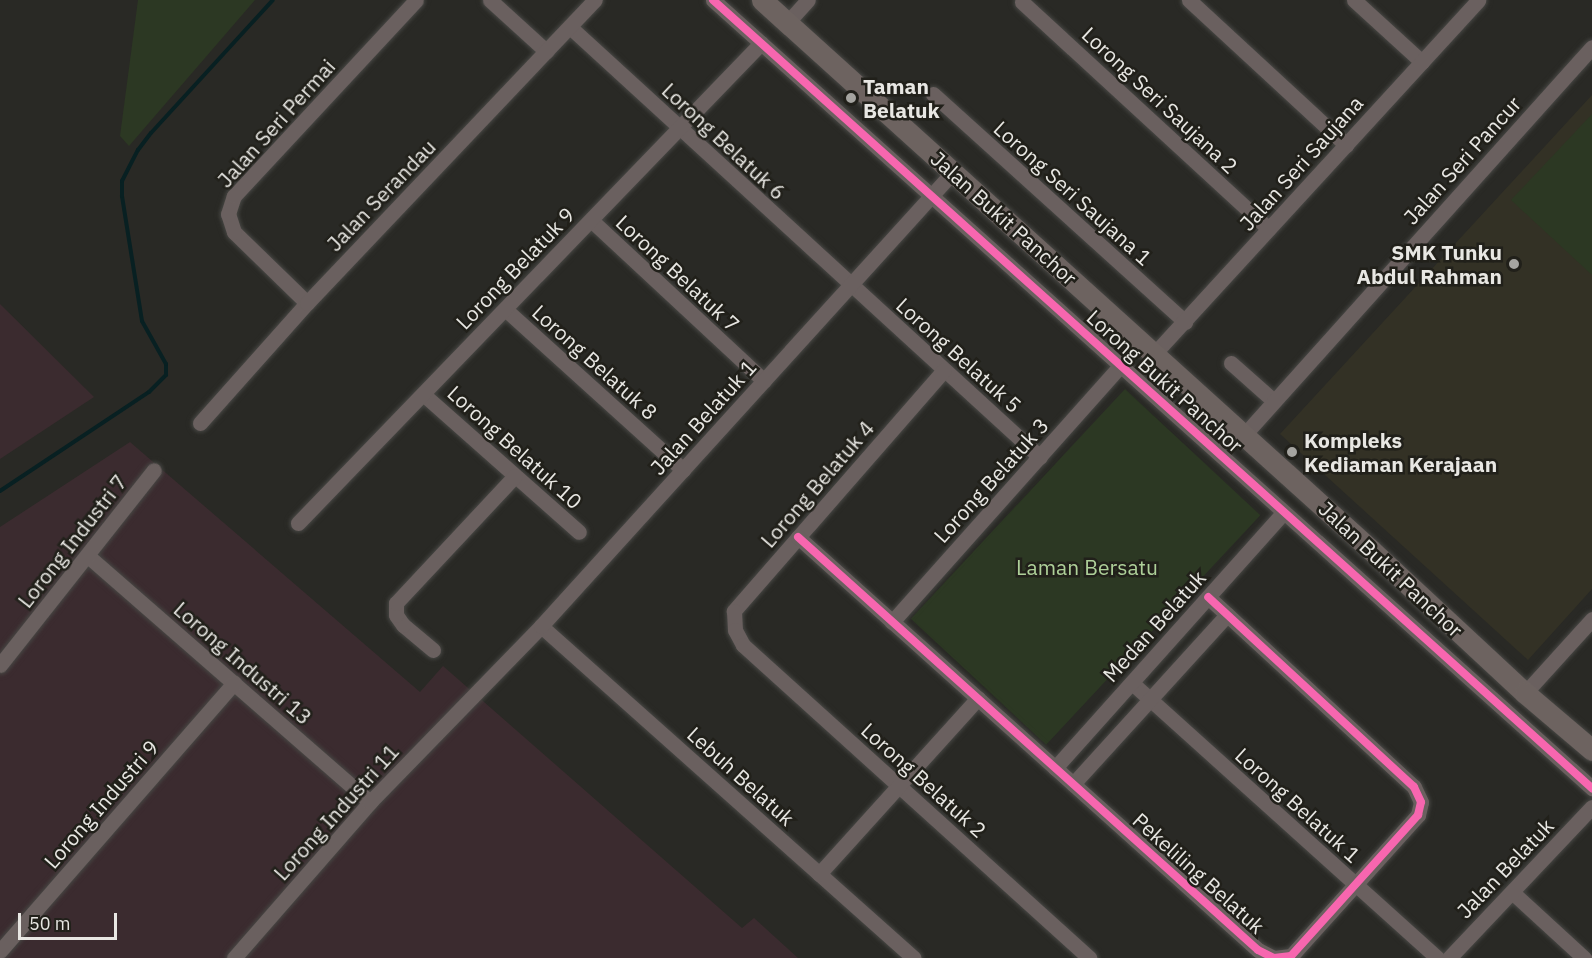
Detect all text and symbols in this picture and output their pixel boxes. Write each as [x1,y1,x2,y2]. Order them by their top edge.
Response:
street label: Lorong Seri Saujana 2 [1077,21,1243,179]
street label: Jalan Seri Permai [212,54,340,192]
place label: Taman Belatuk [863,73,940,123]
street label: Lorong Belatuk 6 [657,77,791,205]
marker: Taman Belatuk [844,91,858,105]
street label: Jalan Seri Saujana [1234,91,1368,235]
street label: Jalan Seri Pancur [1398,91,1526,229]
street label: Lorong Seri Saujana 1 [989,116,1157,270]
street label: Jalan Serandau [321,134,441,256]
street label: Jalan Bukit Panchor [926,146,1082,290]
street label: Lorong Belatuk 9 [451,202,579,334]
street label: Lorong Belatuk 7 [611,209,745,337]
place label: SMK Tunku Abdul Rahman [1357,239,1502,289]
marker: SMK Tunku Abdul Rahman [1507,257,1521,271]
street label: Lorong Belatuk 5 [891,292,1027,418]
street label: Lorong Belatuk 8 [527,299,663,425]
street label: Lorong Bukit Panchor [1082,304,1248,458]
street label: Jalan Belatuk 1 [645,354,761,480]
street label: Lorong Belatuk 10 [443,380,587,514]
street label: Lorong Belatuk 3 [928,412,1054,548]
street label: Lorong Belatuk 4 [755,416,879,552]
place label: Kompleks Kediaman Kerajaan [1304,427,1497,477]
marker: Kompleks Kediaman Kerajaan [1285,445,1299,459]
street label: Lorong Industri 7 [12,469,132,613]
street label: Jalan Bukit Panchor [1314,496,1468,642]
park label: Laman Bersatu [1016,554,1158,580]
street label: Medan Belatuk [1097,565,1211,687]
street label: Lorong Industri 13 [169,596,317,730]
street label: Lorong Belatuk 2 [856,717,992,843]
street label: Lebuh Belatuk [682,721,800,831]
street label: Lorong Industri 9 [38,735,164,873]
street label: Lorong Industri 11 [268,739,404,885]
street label: Lorong Belatuk 1 [1230,742,1366,868]
street label: Pekeliling Belatuk [1128,807,1270,939]
street label: Jalan Belatuk [1451,813,1559,923]
scale bar [21,901,120,939]
text: 50 m [29,912,71,935]

